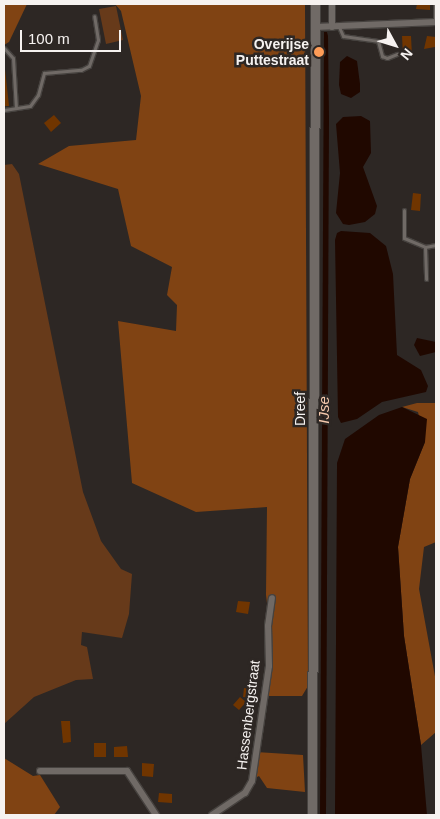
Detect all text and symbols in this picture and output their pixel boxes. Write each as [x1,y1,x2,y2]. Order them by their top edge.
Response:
scale bar [22,20,124,52]
north arrow [370,20,420,70]
text: 100 m [28,30,70,47]
place label: Overijse Puttestraat [236,36,309,68]
text: N [397,45,416,63]
marker: Overijse Puttestraat [313,46,325,58]
street label: Dreef [292,392,308,426]
water label: IJse [315,396,333,424]
street label: Hassenbergstraat [233,659,263,771]

